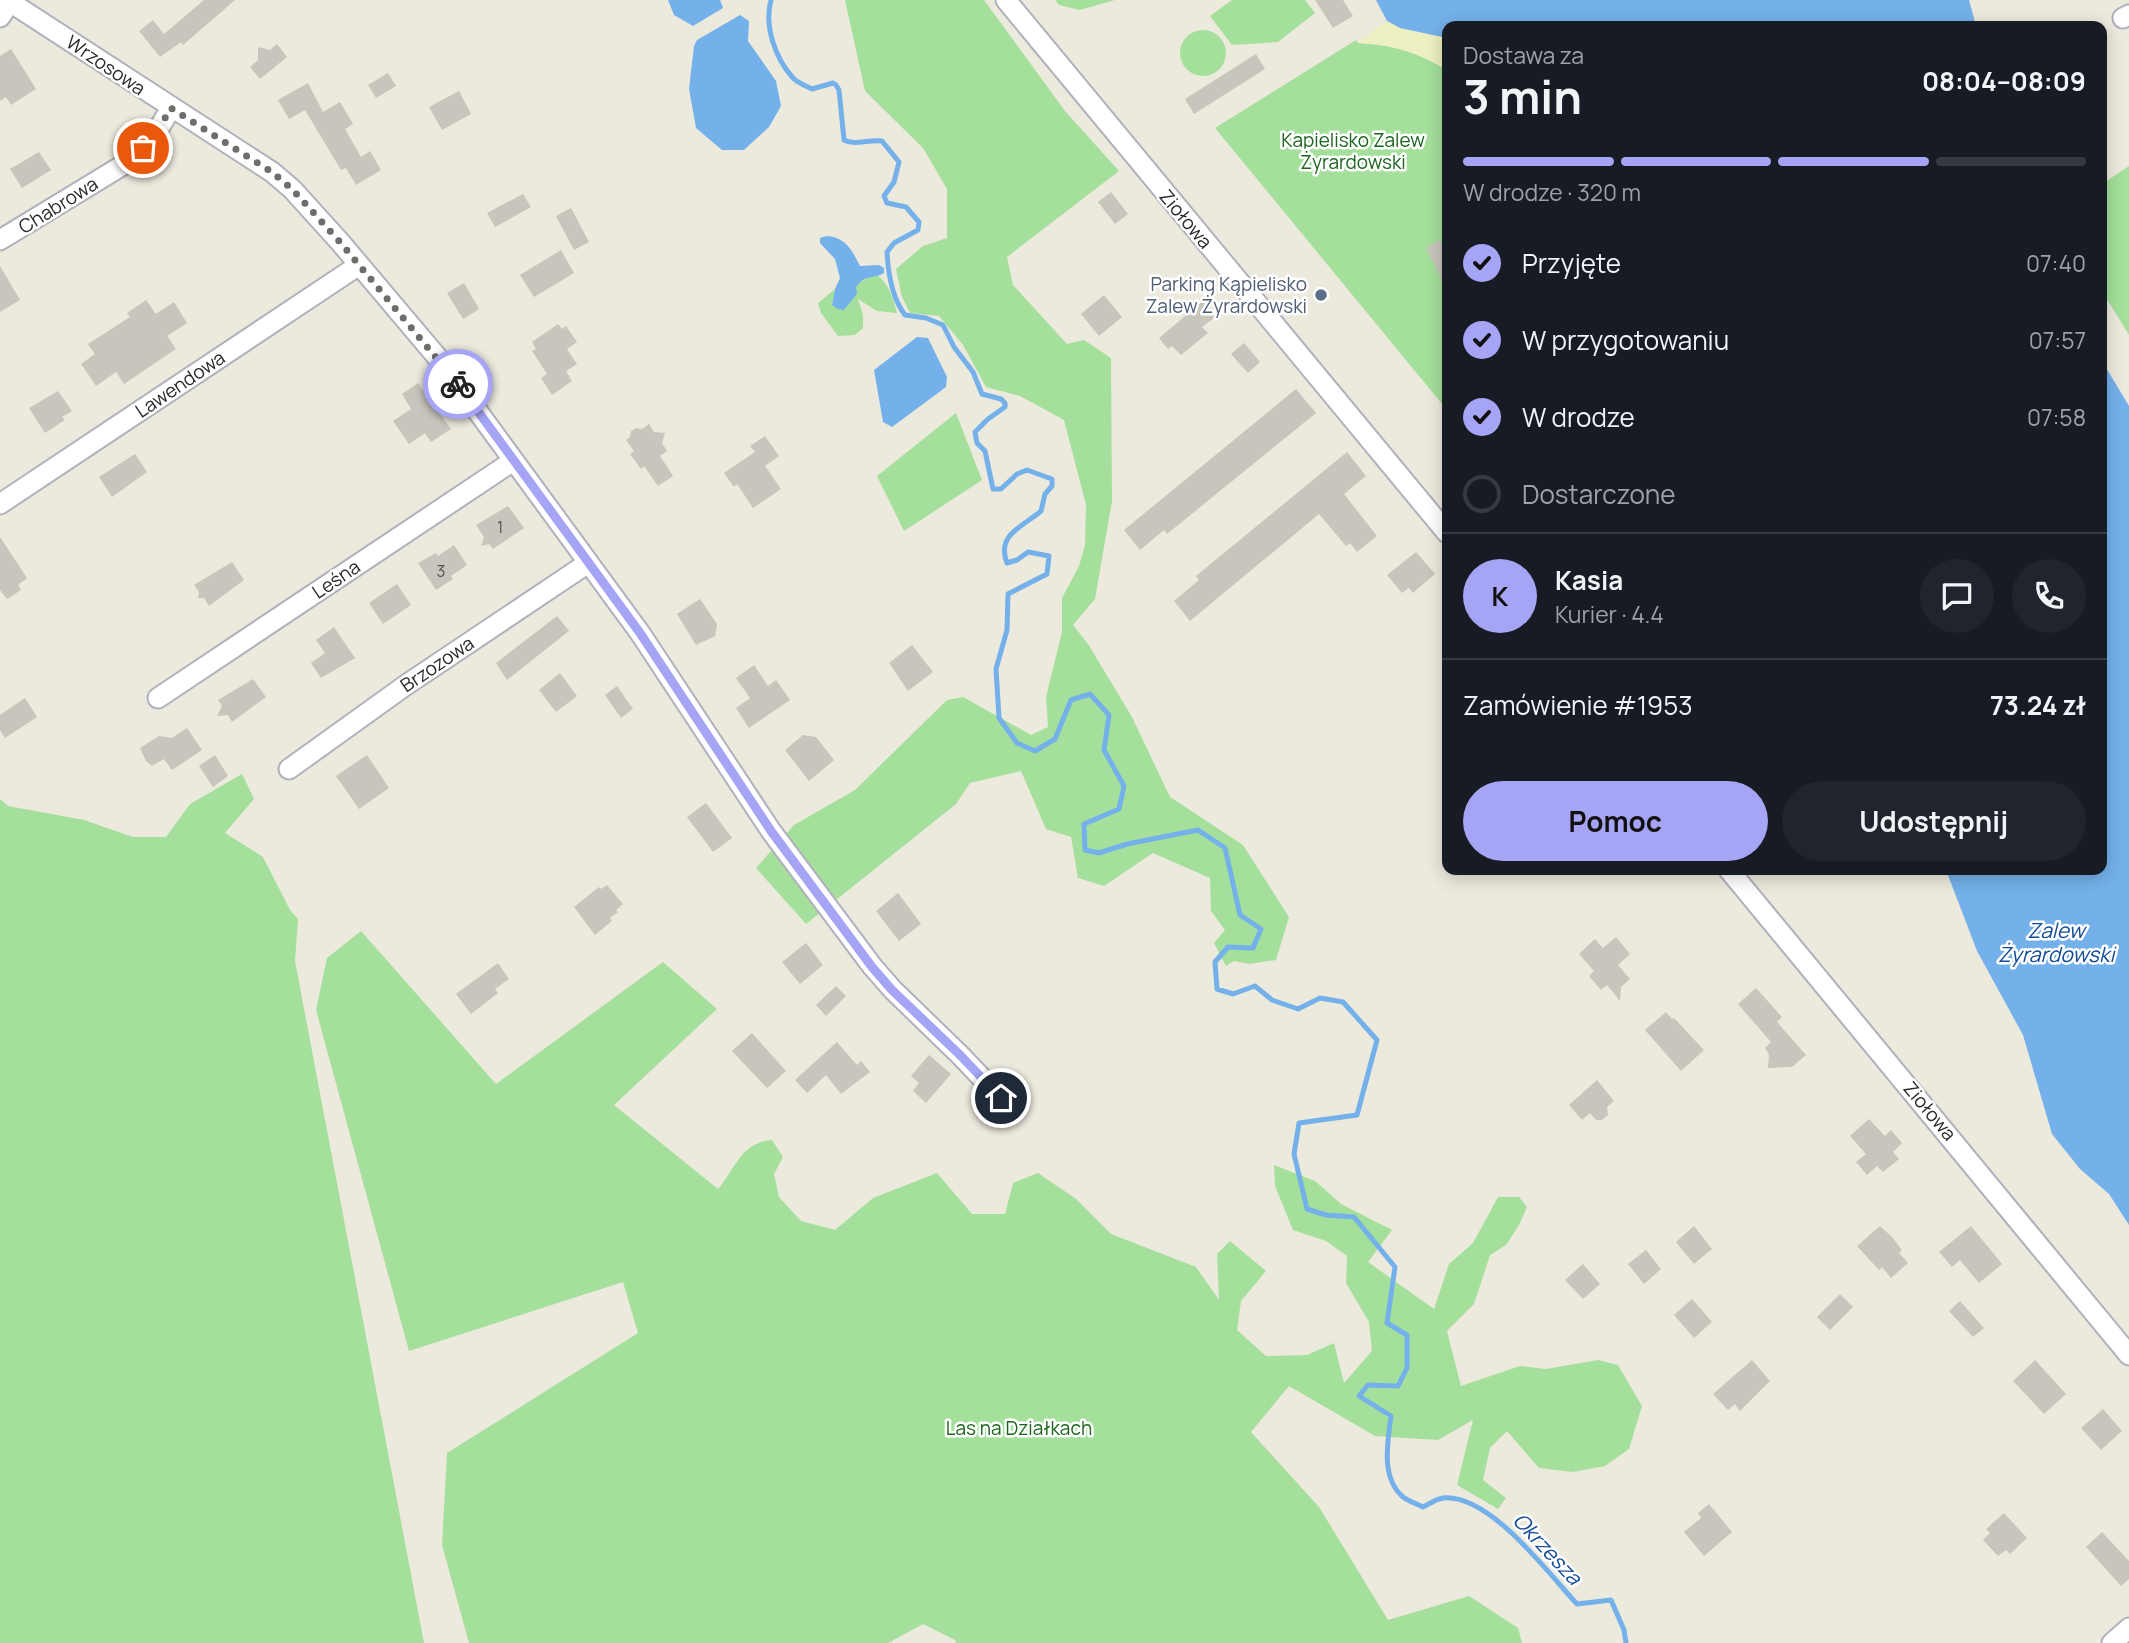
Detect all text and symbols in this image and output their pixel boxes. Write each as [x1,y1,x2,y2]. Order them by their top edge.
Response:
street label: Wrzosowa [61,29,151,101]
text: Dostawa za [1463,39,1584,71]
text: 08:04–08:09 [1922,63,2086,99]
text: 3 min [1463,65,1582,128]
pin [113,118,173,178]
park label: Kapielisko Zalew Żyrardowski [1281,127,1425,175]
icon: bag [124,129,162,167]
street label: Chabrowa [13,170,103,240]
text: W drodze · 320 m [1463,176,1641,208]
street label: Ziołowa [1154,184,1218,254]
icon: check [1463,244,1501,282]
text: Przyjęte [1522,245,1621,281]
text: 07:40 [2026,247,2086,279]
place label: Parking Kąpielisko Zalew Żyrardowski [1146,271,1307,319]
marker: Parking Kąpielisko Zalew Żyrardowski [1313,287,1329,303]
icon: check [1463,321,1501,359]
text: W przygotowaniu [1522,322,1729,358]
text: 07:57 [2029,324,2086,356]
street label: Lawendowa [130,344,230,424]
courier [423,349,493,419]
icon: bike [439,365,477,403]
icon: check [1463,398,1501,436]
text: W drodze [1522,399,1635,435]
text: 07:58 [2027,401,2086,433]
text: Dostarczone [1522,476,1675,512]
house number: 1 [497,516,503,538]
street label: Leśna [307,554,365,604]
button: chat [1920,559,1994,633]
button: phone [2012,559,2086,633]
house number: 3 [437,560,445,582]
text: Kasia [1555,562,1623,598]
text: K [1492,578,1508,614]
text: Kurier · 4.4 [1555,598,1664,630]
street label: Brzozowa [395,630,479,698]
text: Zamówienie #1953 [1463,687,1693,723]
text: 73.24 zł [1990,687,2086,723]
button: Pomoc [1463,781,1768,861]
button: Udostępnij [1782,781,2086,861]
water label: Zalew Żyrardowski [1998,916,2117,968]
pin [971,1068,1031,1128]
street label: Ziołowa [1898,1076,1962,1146]
icon: home [982,1079,1020,1117]
park label: Las na Działkach [946,1415,1092,1441]
water label: Okrzesza [1507,1506,1589,1591]

